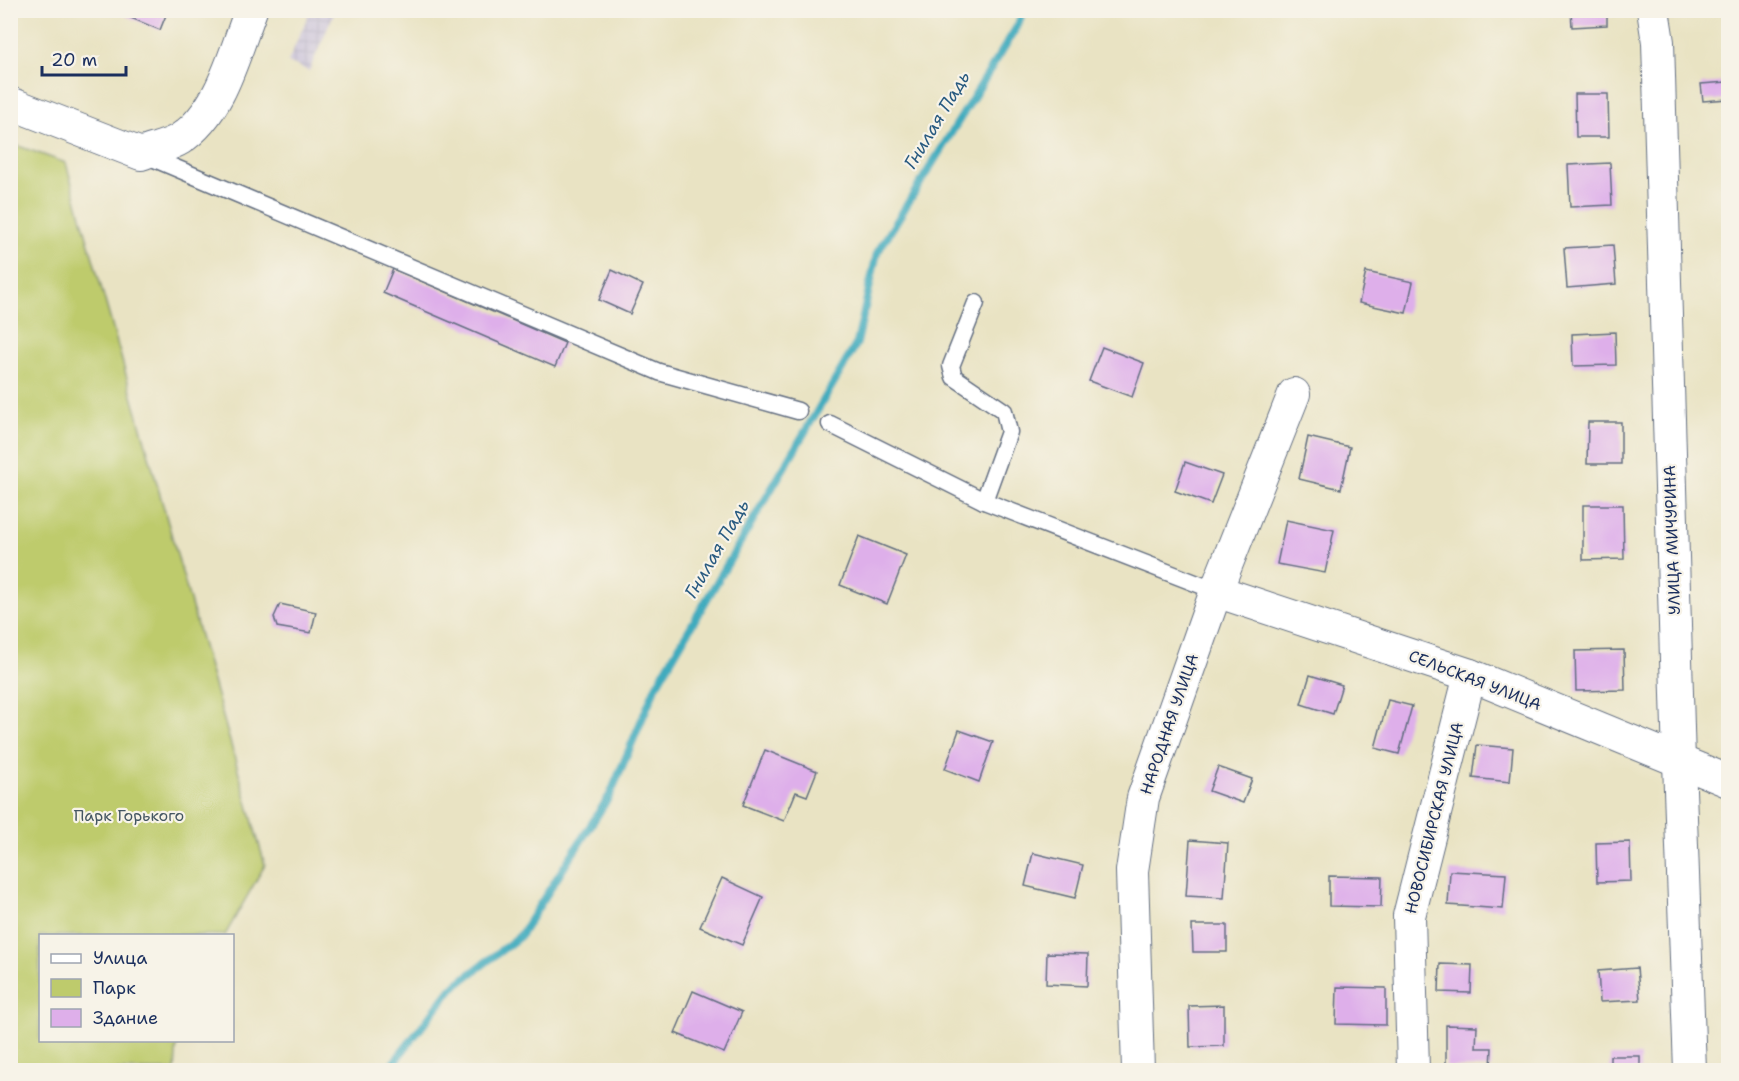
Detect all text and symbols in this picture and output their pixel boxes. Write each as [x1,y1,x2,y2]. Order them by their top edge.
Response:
scale bar [42,39,126,77]
text: 20 m [51,48,97,72]
water label: Гнилая Падь [898,66,976,174]
street label: УЛИЦА МИЧУРИНА [1659,465,1685,615]
water label: Гнилая Падь [679,495,755,603]
street label: СЕЛЬСКАЯ УЛИЦА [1406,645,1544,715]
street label: НАРОДНАЯ УЛИЦА [1135,651,1203,797]
street label: НОВОСИБИРСКАЯ УЛИЦА [1400,720,1468,916]
park label: Парк Горького [74,805,184,826]
legend [39,934,234,1042]
text: Улица [93,946,147,970]
text: Парк [93,976,136,1000]
text: Здание [93,1006,158,1030]

